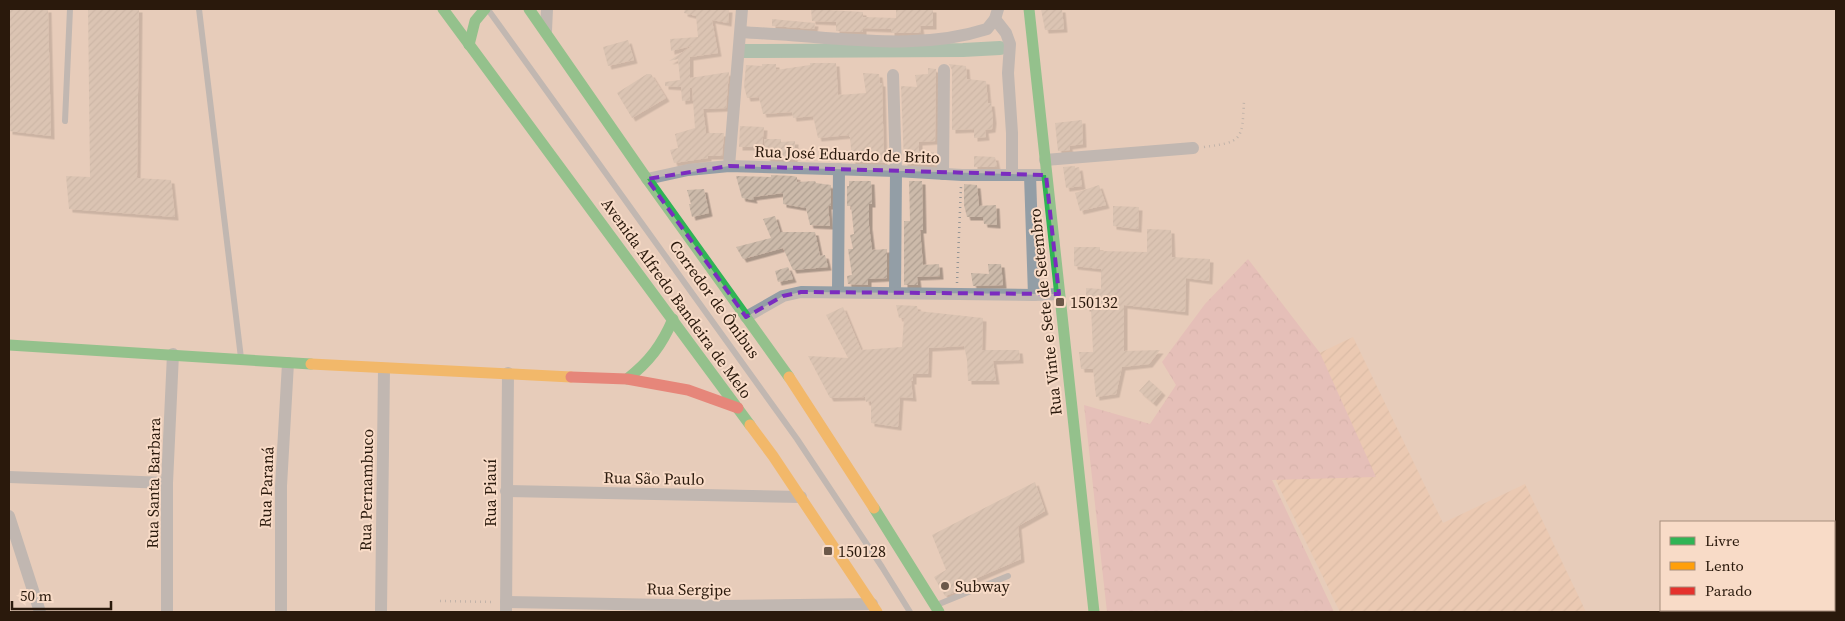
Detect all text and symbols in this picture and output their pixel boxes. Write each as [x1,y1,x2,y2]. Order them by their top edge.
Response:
street label: Rua José Eduardo de Brito [754,140,940,168]
street label: Avenida Alfredo Bandeira de Melo [597,193,757,403]
street label: Rua Vinte e Sete de Setembro [1023,207,1067,416]
street label: Corredor de Ônibus [665,236,765,362]
place label: 150132 [1070,291,1118,313]
marker: 150132 [1054,296,1066,308]
street label: Rua Santa Barbara [141,416,165,549]
street label: Rua Pernambuco [354,428,378,551]
street label: Rua Paraná [254,445,278,528]
street label: Rua Piauí [479,459,501,527]
street label: Rua São Paulo [603,466,705,490]
legend [1660,521,1835,611]
text: Livre [1705,530,1740,551]
place label: 150128 [838,540,886,562]
marker: 150128 [822,545,834,557]
text: Lento [1705,555,1744,576]
place label: Subway [955,575,1011,597]
street label: Rua Sergipe [646,577,732,601]
scale bar [12,578,111,610]
marker: Subway [939,580,951,592]
text: Parado [1705,580,1752,601]
text: 50 m [20,585,52,606]

